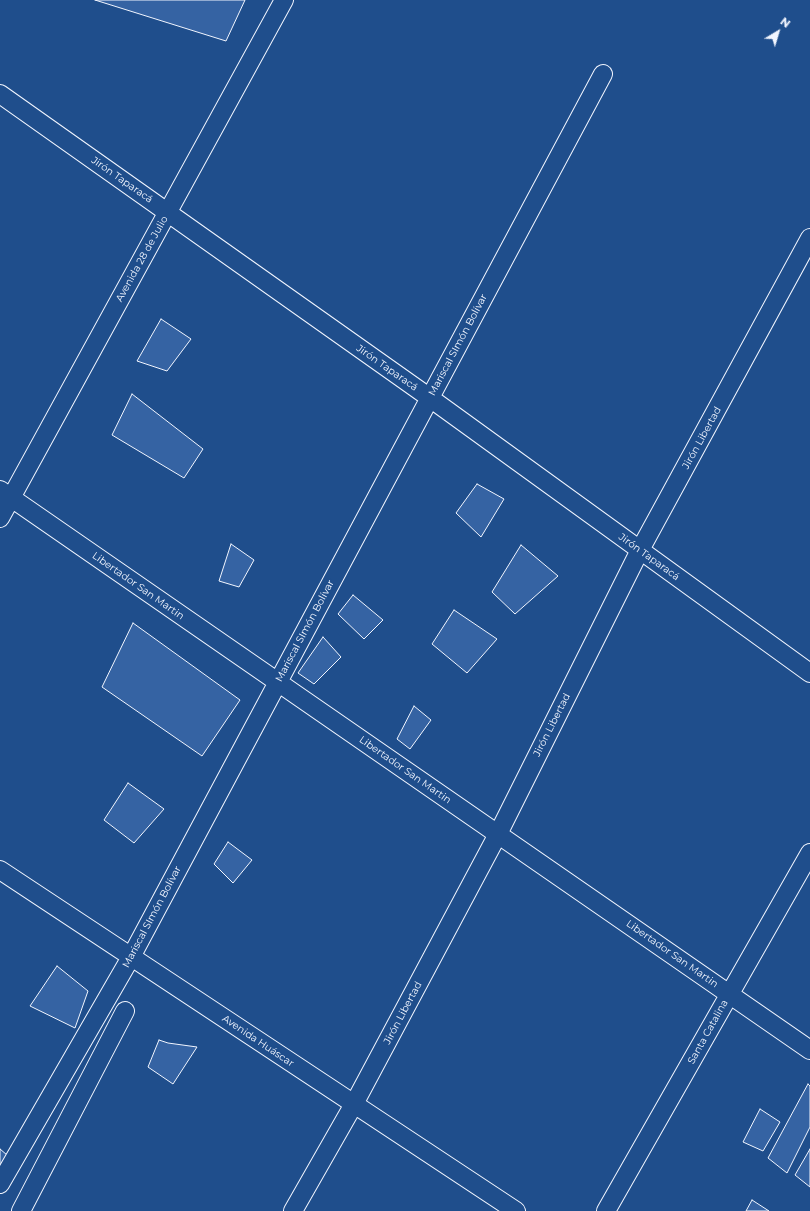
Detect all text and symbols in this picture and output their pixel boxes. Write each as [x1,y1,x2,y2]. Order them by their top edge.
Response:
north arrow [758,12,798,52]
text: N [778,14,793,31]
street label: Jirón Taparacá [89,154,155,206]
street label: Avenida 28 de Julio [113,214,171,304]
street label: Mariscal SImón Bolívar [426,292,490,398]
street label: Jirón Taparacá [354,342,420,394]
street label: Jirón Libertad [680,405,724,471]
street label: Jirón Taparacá [616,531,682,583]
street label: Libertador San Martin [90,550,186,622]
street label: Mariscal SImón Bolívar [273,578,337,684]
street label: Jirón Libertad [531,691,573,759]
street label: Libertador San Martin [357,734,453,806]
street label: Mariscal SImón Bolívar [120,864,184,970]
street label: Libertador San Martin [624,918,720,990]
street label: Jirón Libertad [381,980,425,1046]
street label: Santa Catalina [685,998,731,1066]
street label: Avenida Huáscar [220,1013,296,1069]

